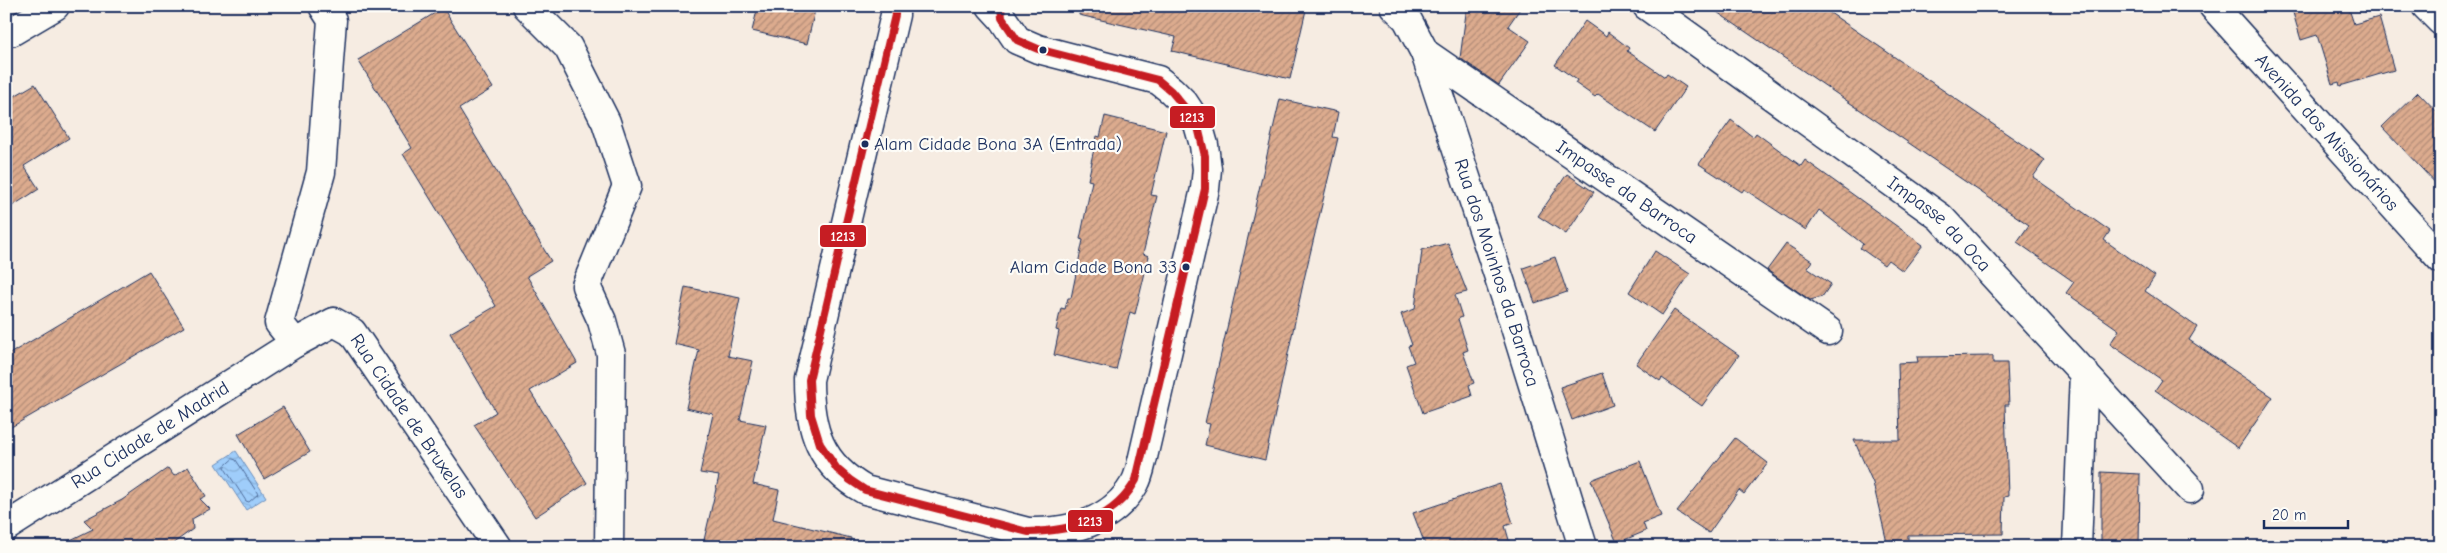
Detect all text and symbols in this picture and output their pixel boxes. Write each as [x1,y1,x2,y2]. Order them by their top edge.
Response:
unlabelled marker [1038,45,1048,55]
street label: Avenida dos Missionários [2250,49,2403,215]
line badge: 1213 [1169,105,1216,129]
text: 1213 [1180,109,1205,126]
place label: Alam Cidade Bona 3A (Entrada) [874,134,1122,155]
street label: Impasse da Barroca [1552,136,1701,248]
marker: Alam Cidade Bona 3A (Entrada) [860,139,870,149]
street label: Rua dos Moinhos da Barroca [1450,156,1544,389]
street label: Impasse da Oca [1883,172,1995,276]
line badge: 1213 [819,224,867,248]
text: 1213 [831,228,856,245]
place label: Alam Cidade Bona 33 [1010,257,1177,278]
marker: Alam Cidade Bona 33 [1181,262,1191,272]
street label: Rua Cidade de Bruxelas [346,330,473,503]
street label: Rua Cidade de Madrid [67,377,233,494]
scale bar [2264,498,2348,530]
text: 20 m [2272,506,2306,524]
line badge: 1213 [1067,509,1114,533]
text: 1213 [1078,513,1103,530]

